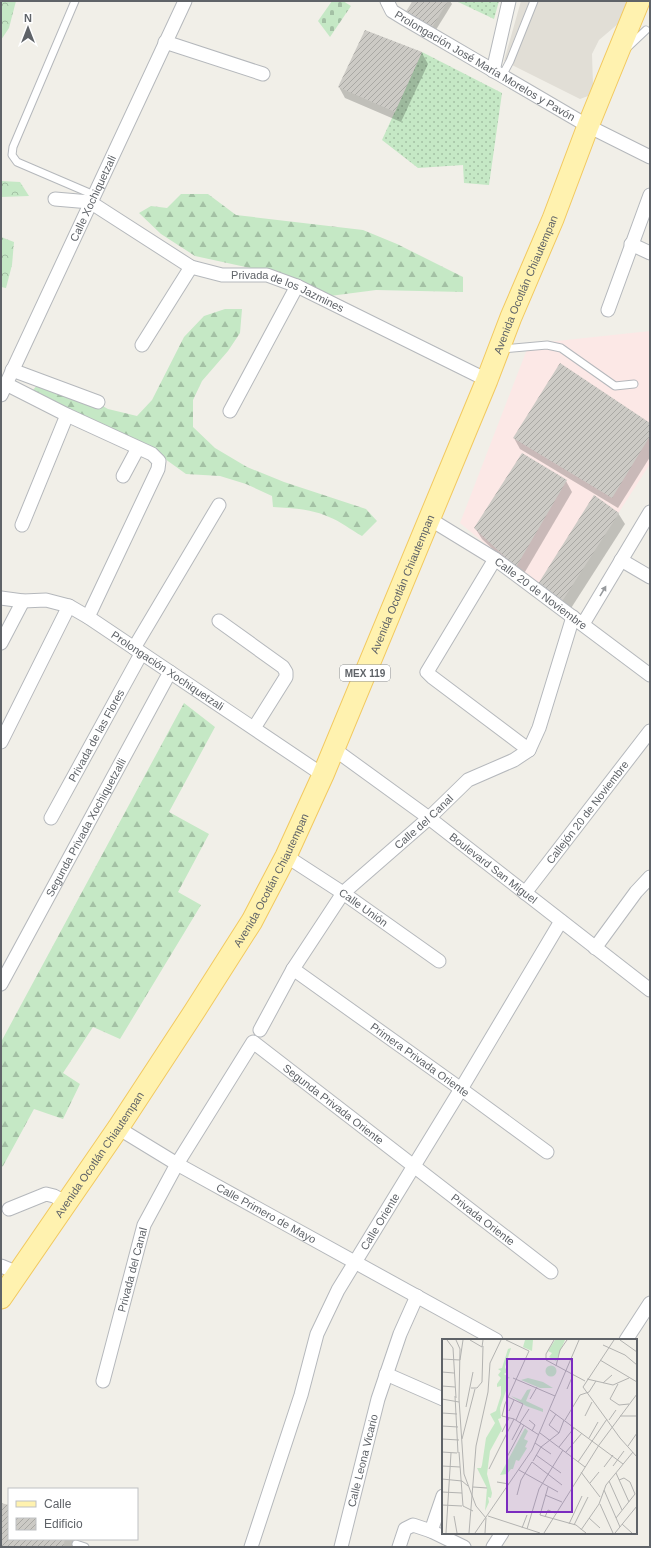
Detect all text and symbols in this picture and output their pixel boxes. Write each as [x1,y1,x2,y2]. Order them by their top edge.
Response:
north arrow [8,8,48,48]
street label: Prolongación José María Morelos y Pavón [393,8,577,123]
text: N [24,12,32,24]
street label: Calle Xochiquetzali [68,153,118,243]
street label: Avenida Ocotlán Chiautempan [491,214,560,356]
street label: Privada de los Jazmines [231,269,346,314]
street label: Avenida Ocotlán Chiautempan [368,513,436,655]
street label: Calle 20 de Noviembre [493,555,589,632]
one-way arrow [599,585,606,597]
street label: Prolongación Xochiquetzali [109,629,226,713]
road number: MEX 119 [340,665,390,681]
street label: Privada de las Flores [66,687,127,784]
street label: Segunda Privada Xochiquetzalli [43,756,128,899]
street label: Callejón 20 de Noviembre [544,758,631,866]
street label: Calle del Canal [392,792,455,851]
street label: Avenida Ocotlán Chiautempan [231,811,311,949]
street label: Boulevard San Miguel [447,830,540,906]
street label: Calle Unión [337,886,390,929]
street label: Primera Privada Oriente [368,1020,472,1099]
street label: Segunda Privada Oriente [281,1062,386,1147]
street label: Avenida Ocotlán Chiautempan [52,1089,146,1220]
street label: Calle Primero de Mayo [214,1181,318,1246]
street label: Calle Oriente [358,1191,402,1252]
street label: Privada Oriente [449,1191,517,1248]
street label: Privada del Canal [115,1226,149,1313]
inset map [442,1339,637,1534]
street label: Calle Leona Vicario [345,1413,380,1508]
legend [8,1488,138,1540]
text: Calle [44,1497,72,1511]
text: Edificio [44,1517,83,1531]

